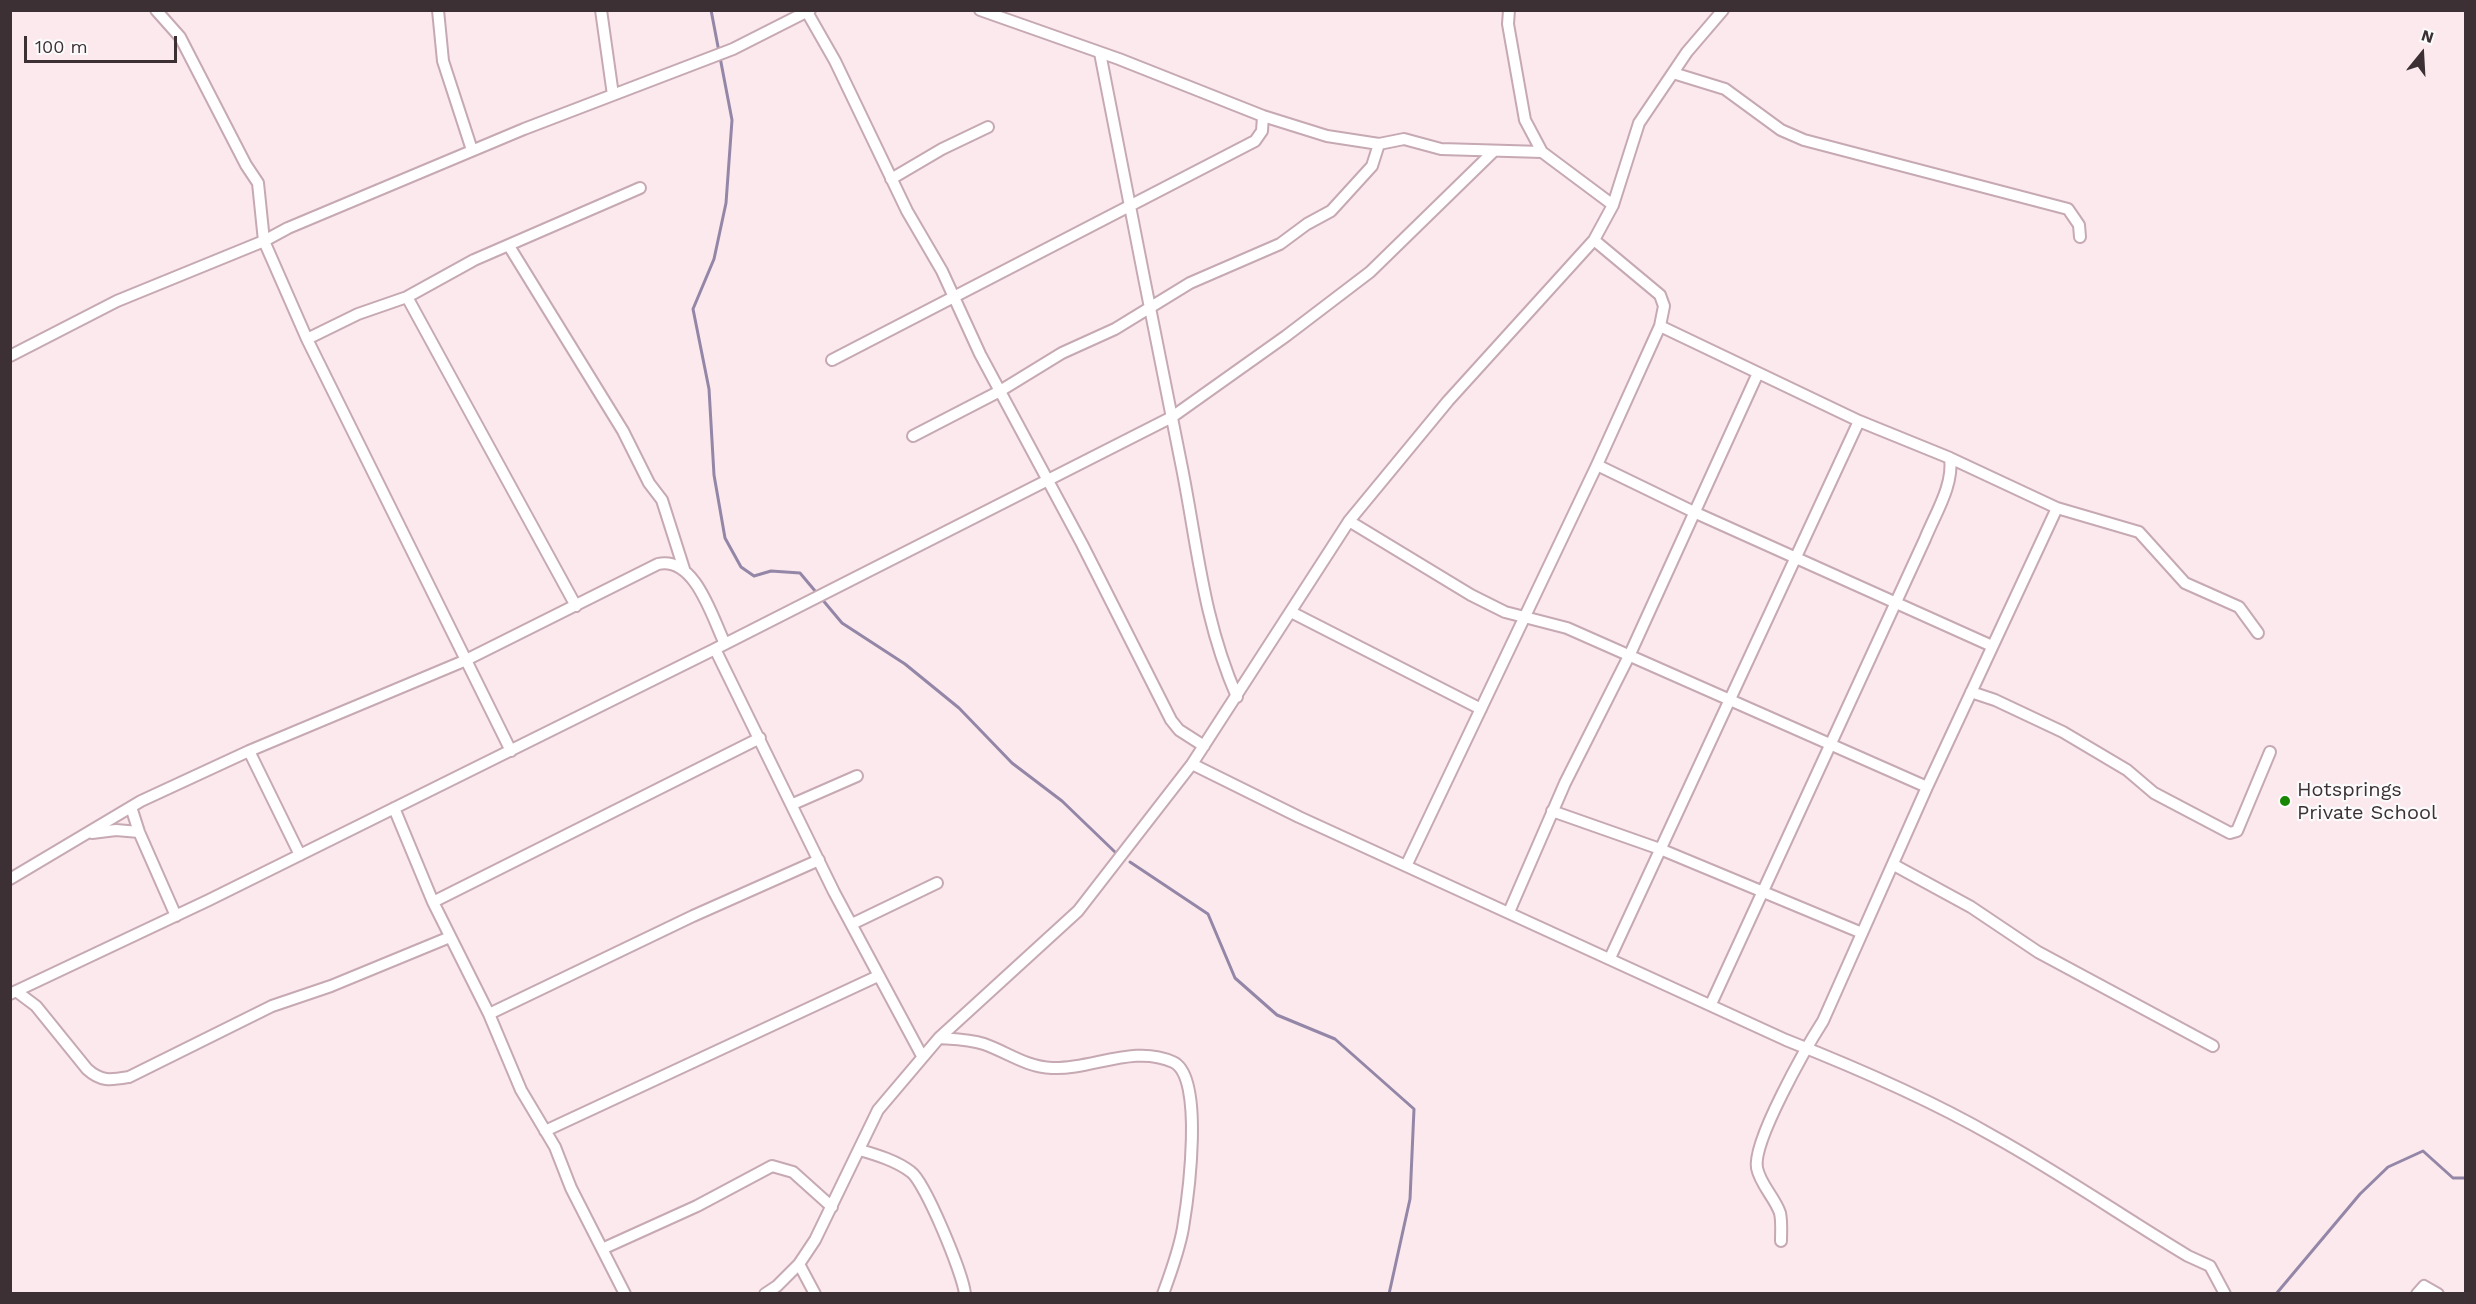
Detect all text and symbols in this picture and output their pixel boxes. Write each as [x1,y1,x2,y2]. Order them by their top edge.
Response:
scale bar [27,24,180,62]
north arrow [2392,24,2452,84]
text: N [2419,26,2436,47]
text: 100 m [35,36,88,57]
place label: Hotsprings Private School [2297,778,2437,825]
marker: Hotsprings Private School [2278,794,2292,808]

